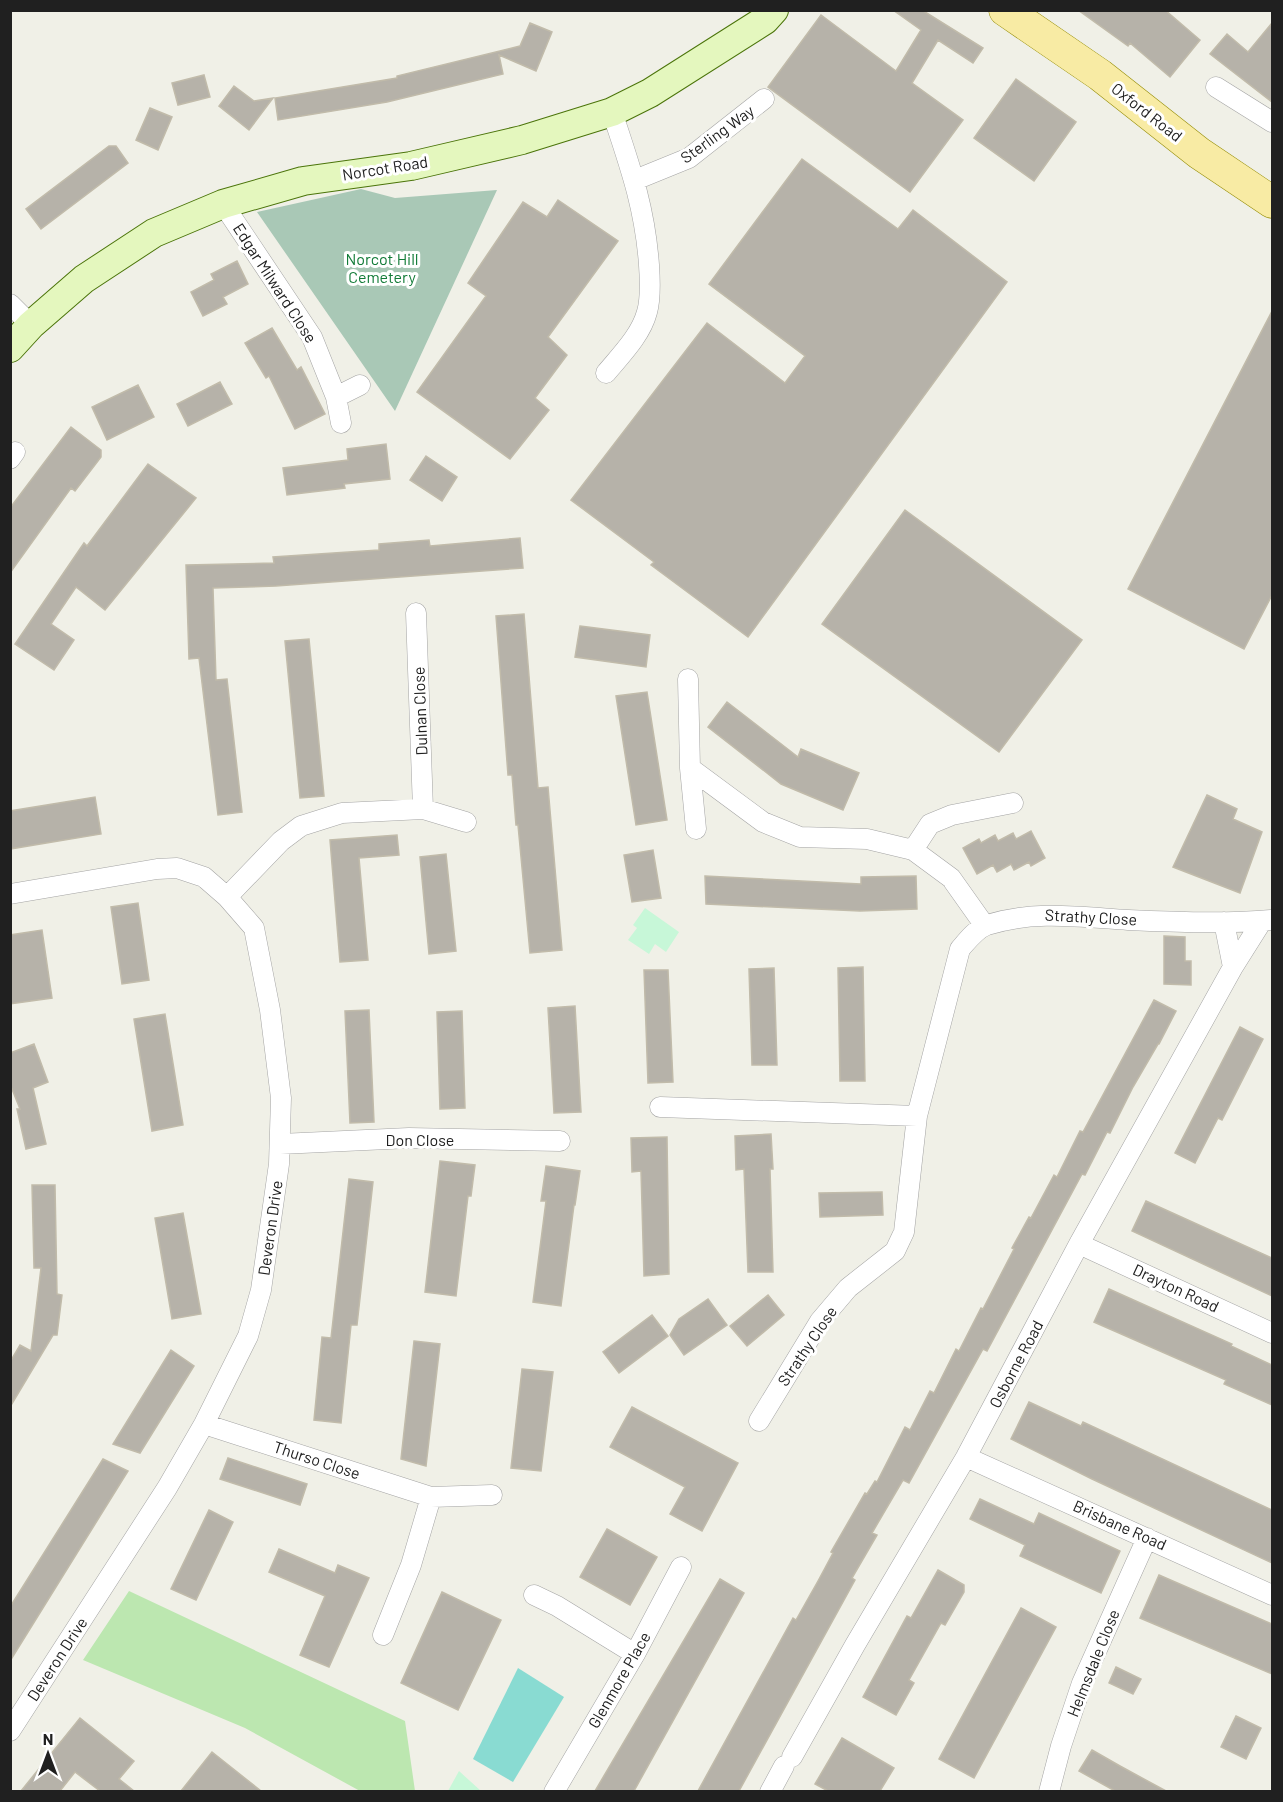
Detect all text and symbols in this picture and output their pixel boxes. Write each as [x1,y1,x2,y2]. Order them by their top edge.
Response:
street label: Oxford Road [1108,78,1186,145]
street label: Sterling Way [676,100,758,167]
street label: Norcot Road [341,151,429,184]
street label: Edgar Milward Close [230,219,321,346]
park label: Norcot Hill Cemetery [345,249,419,286]
street label: Dulnan Close [408,666,431,756]
street label: Strathy Close [1044,905,1138,928]
street label: Don Close [386,1130,454,1149]
street label: Deveron Drive [253,1179,286,1277]
street label: Drayton Road [1130,1259,1222,1316]
street label: Strathy Close [773,1302,840,1389]
street label: Osborne Road [985,1317,1047,1411]
street label: Thurso Close [271,1437,363,1482]
street label: Brisbane Road [1071,1495,1170,1554]
street label: Helmsdale Close [1062,1606,1123,1719]
street label: Deveron Drive [22,1613,91,1704]
street label: Glenmore Place [583,1628,654,1731]
north arrow [18,1724,78,1784]
text: N [43,1729,53,1748]

